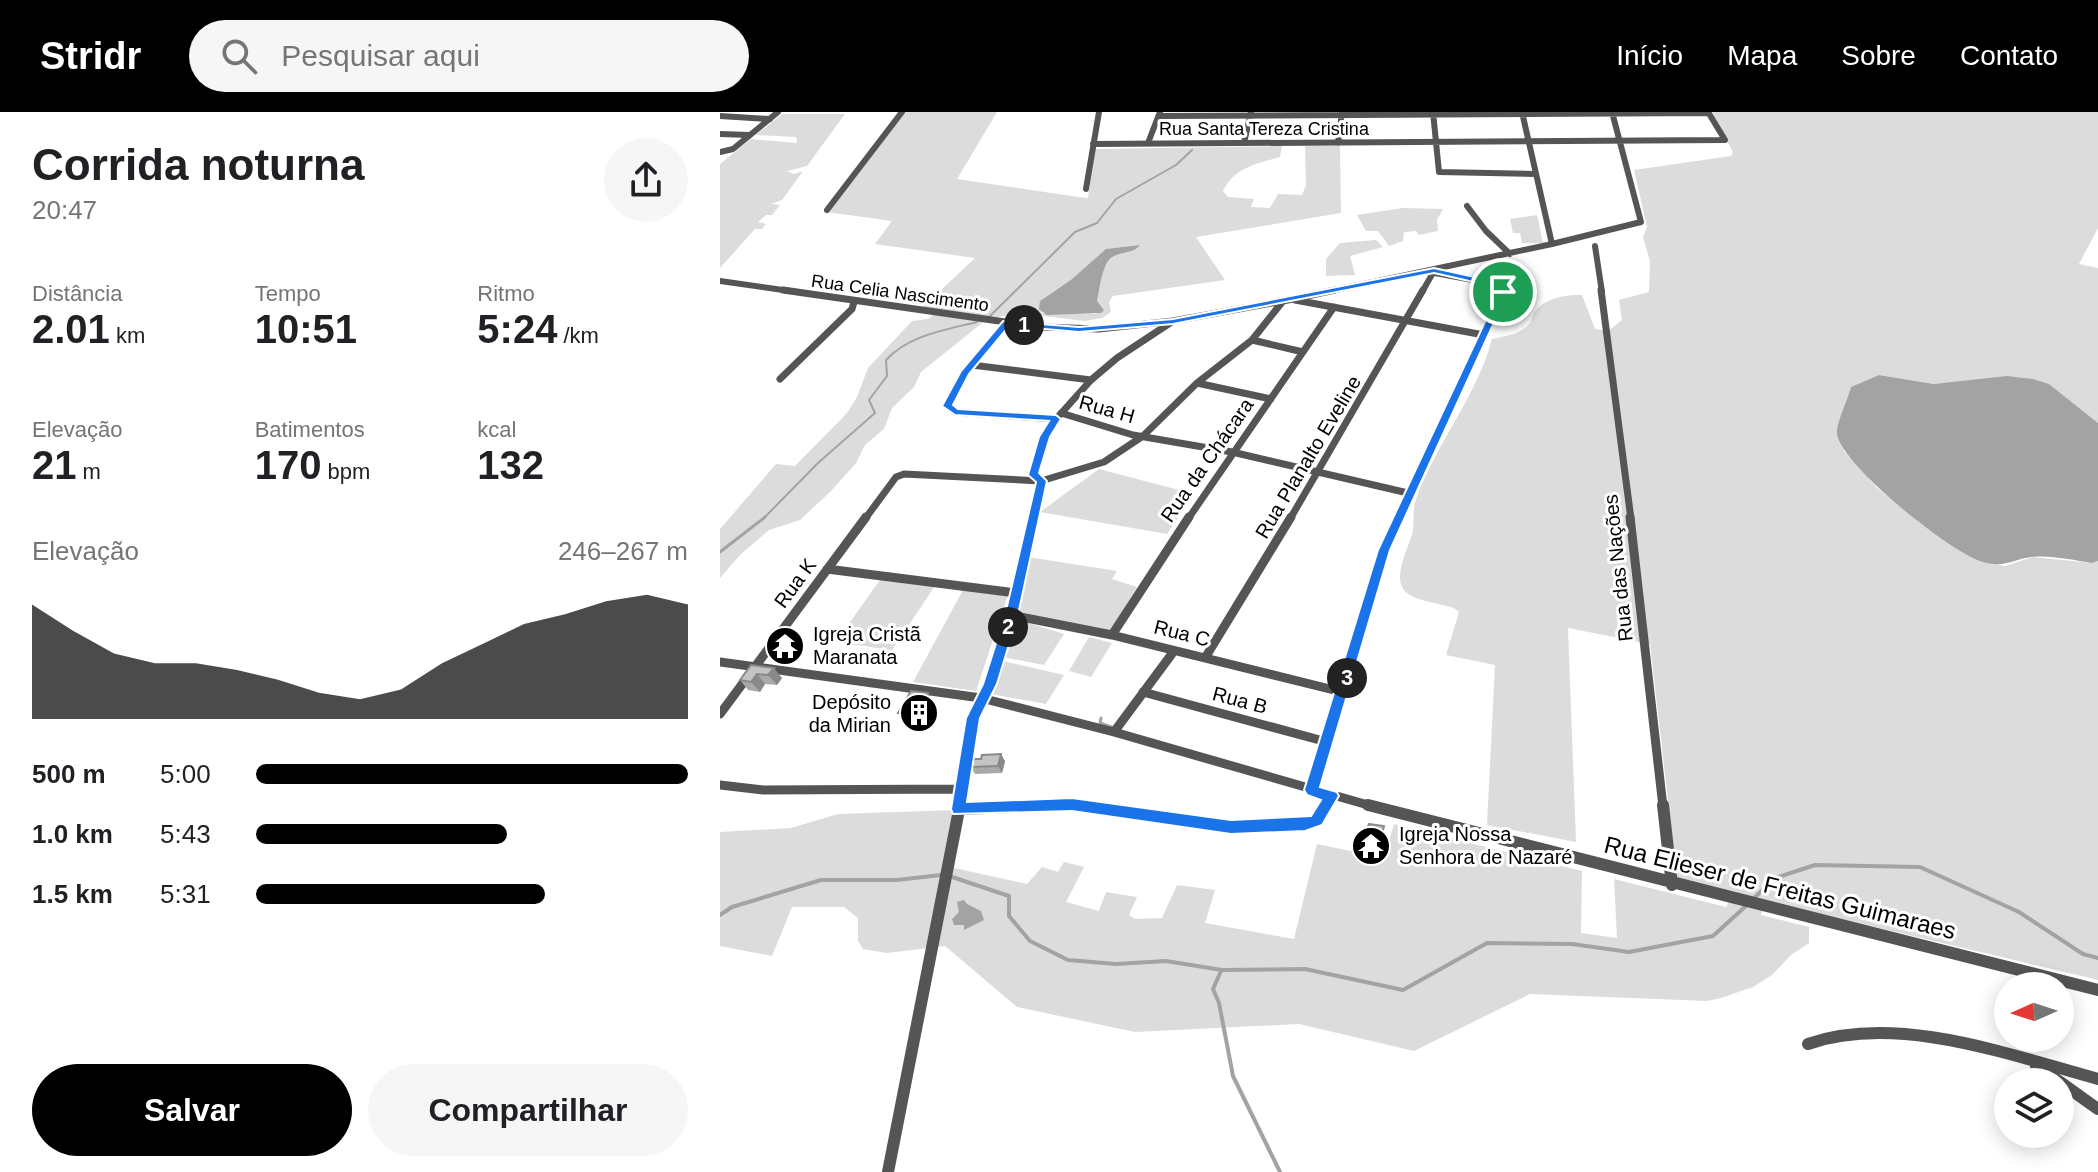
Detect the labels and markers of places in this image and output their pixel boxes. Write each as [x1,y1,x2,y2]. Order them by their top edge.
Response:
pin [1469,258,1537,326]
pin: 1 [1004,305,1044,345]
pin: 2 [988,607,1028,647]
place label: Igreja Cristã Maranata [813,623,922,668]
temple icon: Igreja Cristã Maranata [764,625,806,667]
pin: 3 [1327,658,1367,698]
place label: Depósito da Mirian [809,691,891,736]
building icon: Depósito da Mirian [898,692,940,734]
place label: Igreja Nossa Senhora de Nazaré [1399,823,1572,868]
temple icon: Igreja Nossa Senhora de Nazaré [1350,825,1392,867]

